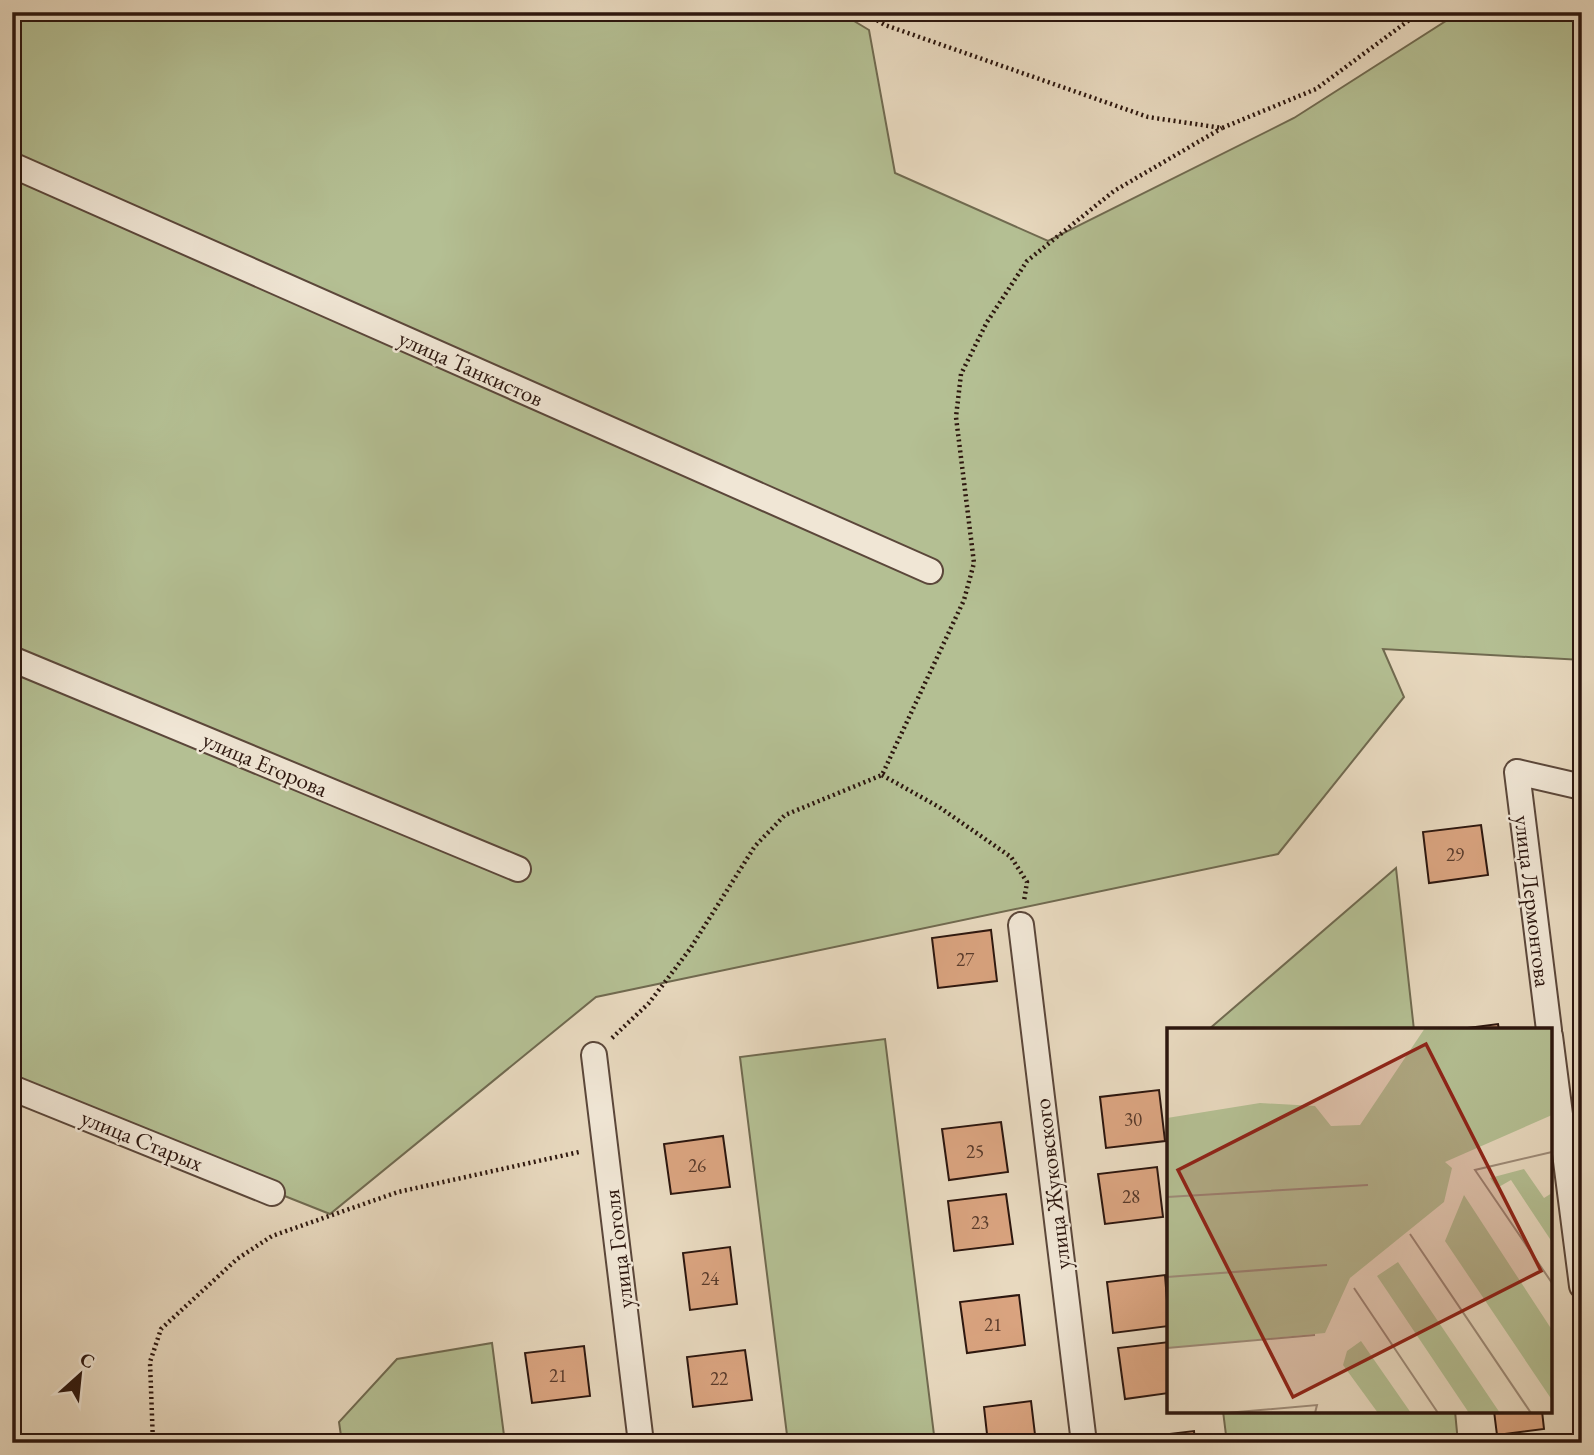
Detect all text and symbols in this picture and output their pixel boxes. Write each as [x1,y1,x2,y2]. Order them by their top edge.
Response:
street label: улица Танкистов [394,323,548,413]
street label: улица Егорова [198,724,333,804]
street label: улица Лермонтова [1508,813,1559,989]
house number: 29 [1446,842,1464,867]
house number: 27 [956,947,975,972]
inset map [1167,1028,1552,1413]
street label: улица Жуковского [1027,1097,1077,1271]
street label: улица Старых [77,1102,208,1178]
house number: 30 [1124,1107,1142,1132]
house number: 25 [966,1139,984,1164]
house number: 26 [688,1153,706,1178]
house number: 28 [1122,1184,1140,1209]
street label: улица Гоголя [596,1188,640,1310]
house number: 23 [971,1210,989,1235]
house number: 24 [701,1266,720,1291]
house number: 21 [984,1312,1002,1337]
north arrow [46,1340,116,1410]
text: С [76,1346,99,1374]
house number: 21 [549,1363,567,1388]
house number: 22 [710,1366,728,1391]

